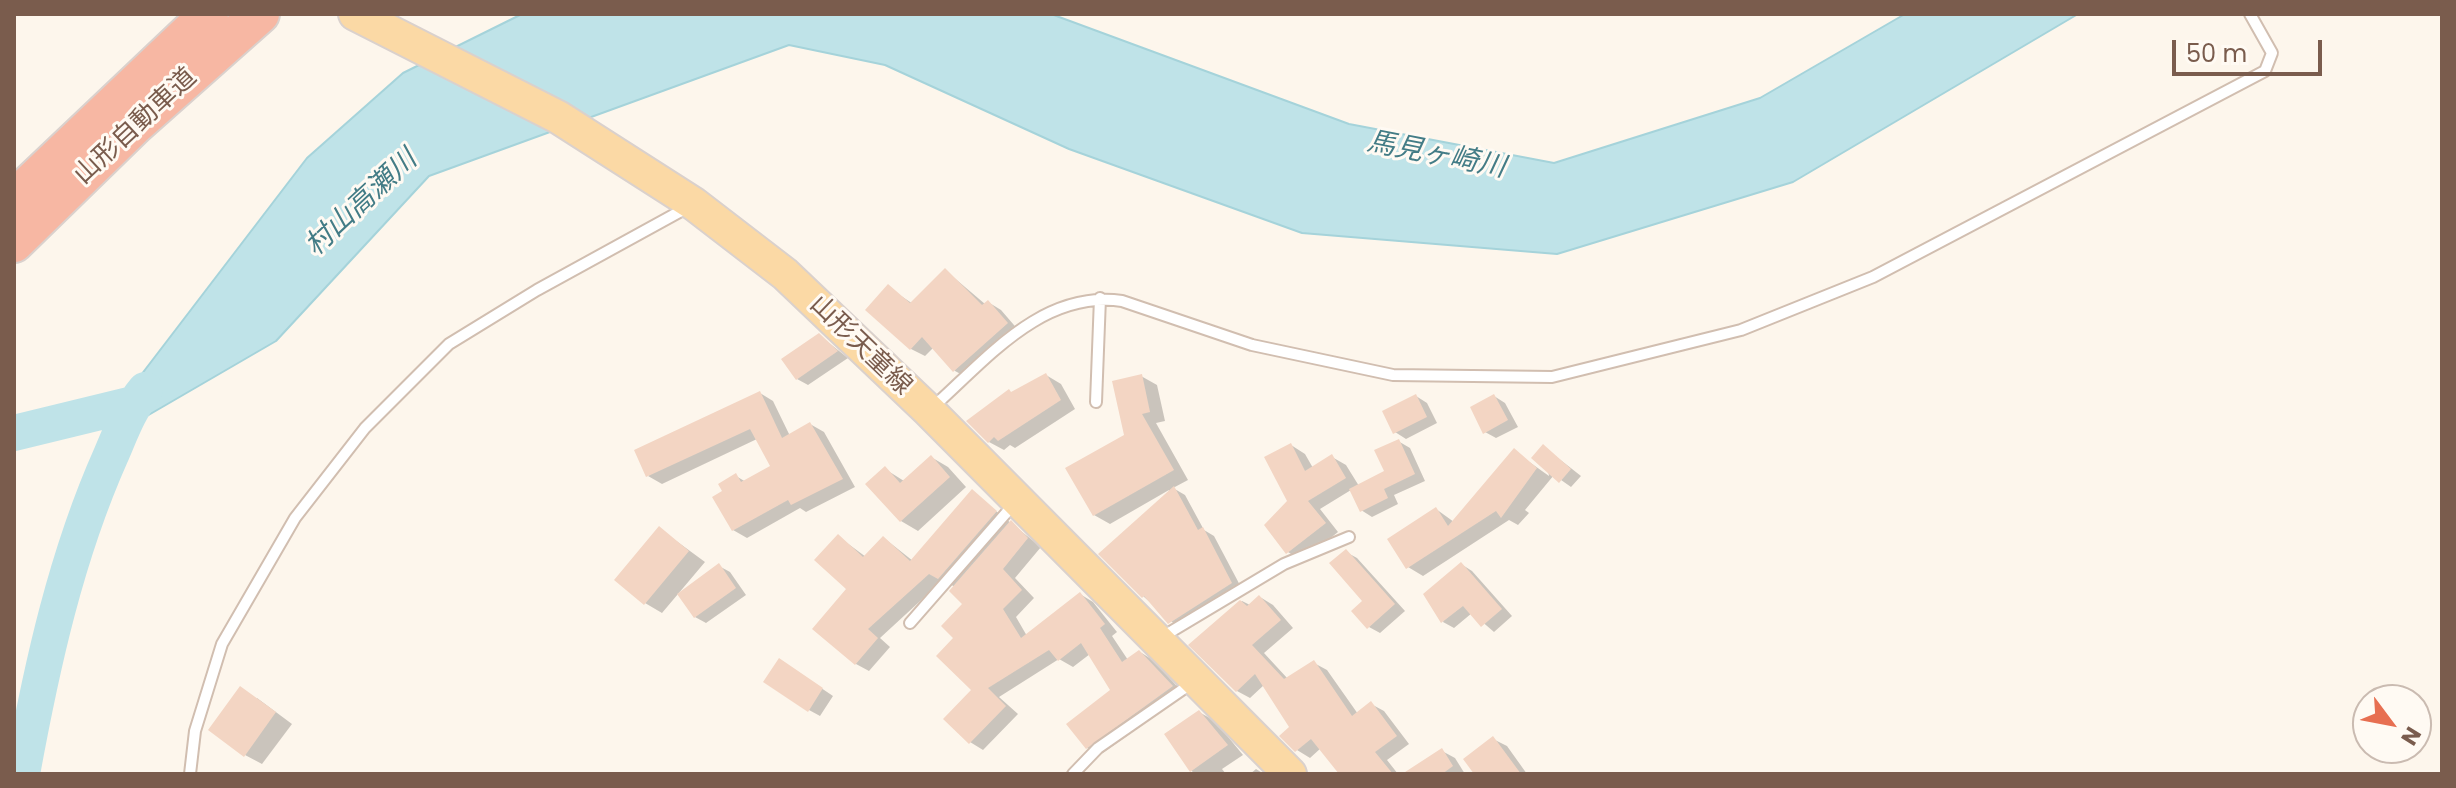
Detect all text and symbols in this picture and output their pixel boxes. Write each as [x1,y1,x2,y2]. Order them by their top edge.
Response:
scale bar [2176,24,2326,74]
text: 50 m [2186,37,2247,70]
street label: 山形自動車道 [68,62,204,192]
water label: 馬見ヶ崎川 [1364,126,1508,186]
water label: 村山高瀬川 [299,144,425,264]
street label: 山形天童線 [802,290,918,402]
north arrow [2352,684,2432,764]
text: N [2394,721,2429,751]

